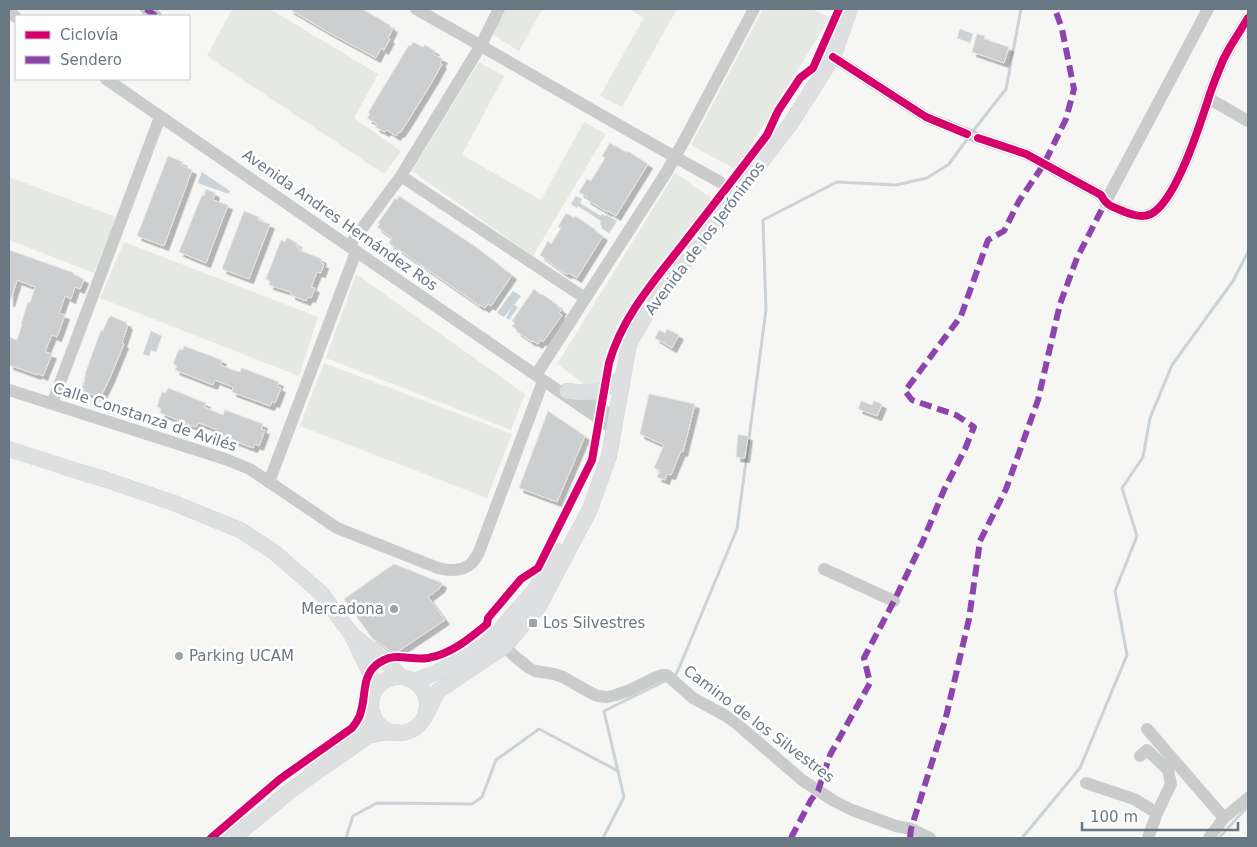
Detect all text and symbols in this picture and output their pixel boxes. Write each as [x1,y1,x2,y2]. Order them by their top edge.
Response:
legend [15,15,190,80]
text: Ciclovía [60,26,118,44]
text: Sendero [60,51,122,69]
street label: Avenida Andres Hernández Ros [239,145,441,295]
street label: Avenida de los Jerónimos [641,157,769,319]
street label: Calle Constanza de Avilés [51,379,240,455]
place label: Mercadona [301,600,384,618]
marker: Mercadona [388,603,400,615]
place label: Los Silvestres [543,614,646,632]
marker: Los Silvestres [527,617,539,629]
place label: Parking UCAM [189,647,294,665]
marker: Parking UCAM [173,650,185,662]
street label: Camino de los Silvestres [680,661,838,787]
scale bar [1082,800,1238,832]
text: 100 m [1090,808,1138,826]

